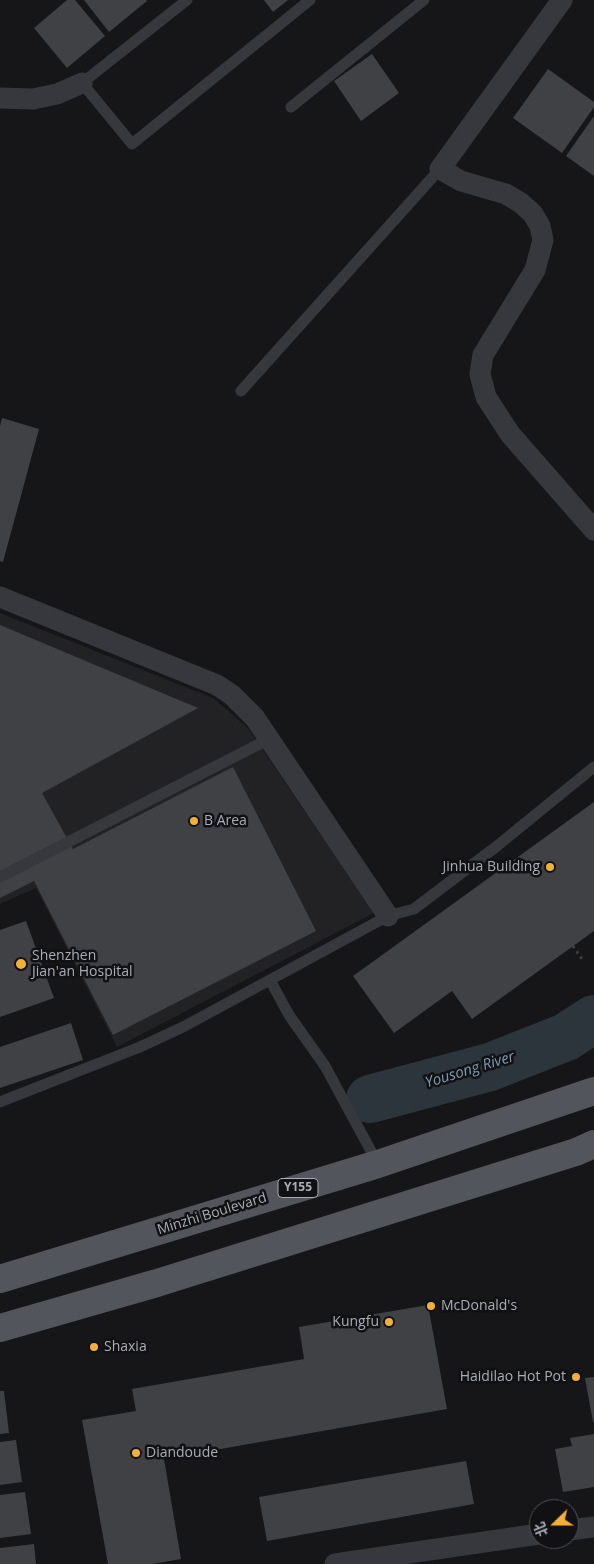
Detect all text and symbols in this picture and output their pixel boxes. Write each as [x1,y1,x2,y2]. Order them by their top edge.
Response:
place label: B Area [204,813,247,829]
marker: B Area [188,815,200,827]
place label: Jinhua Building [443,859,540,875]
marker: Jinhua Building [544,861,556,873]
place label: Shenzhen Jian'an Hospital [32,948,133,980]
marker: Shenzhen Jian'an Hospital [14,957,28,971]
water label: Yousong River [423,1048,517,1092]
road number: Y155 [278,1178,318,1198]
street label: Minzhi Boulevard [155,1189,269,1239]
place label: McDonald's [441,1298,517,1314]
marker: McDonald's [425,1300,437,1312]
place label: Kungfu [332,1314,379,1330]
marker: Kungfu [383,1316,395,1328]
place label: Shaxia [104,1339,147,1355]
marker: Shaxia [88,1341,100,1353]
place label: Haidilao Hot Pot [460,1369,566,1385]
marker: Haidilao Hot Pot [570,1371,582,1383]
place label: Diandoude [146,1445,218,1461]
marker: Diandoude [130,1447,142,1459]
north arrow [529,1499,579,1549]
text: 北 [529,1519,552,1539]

